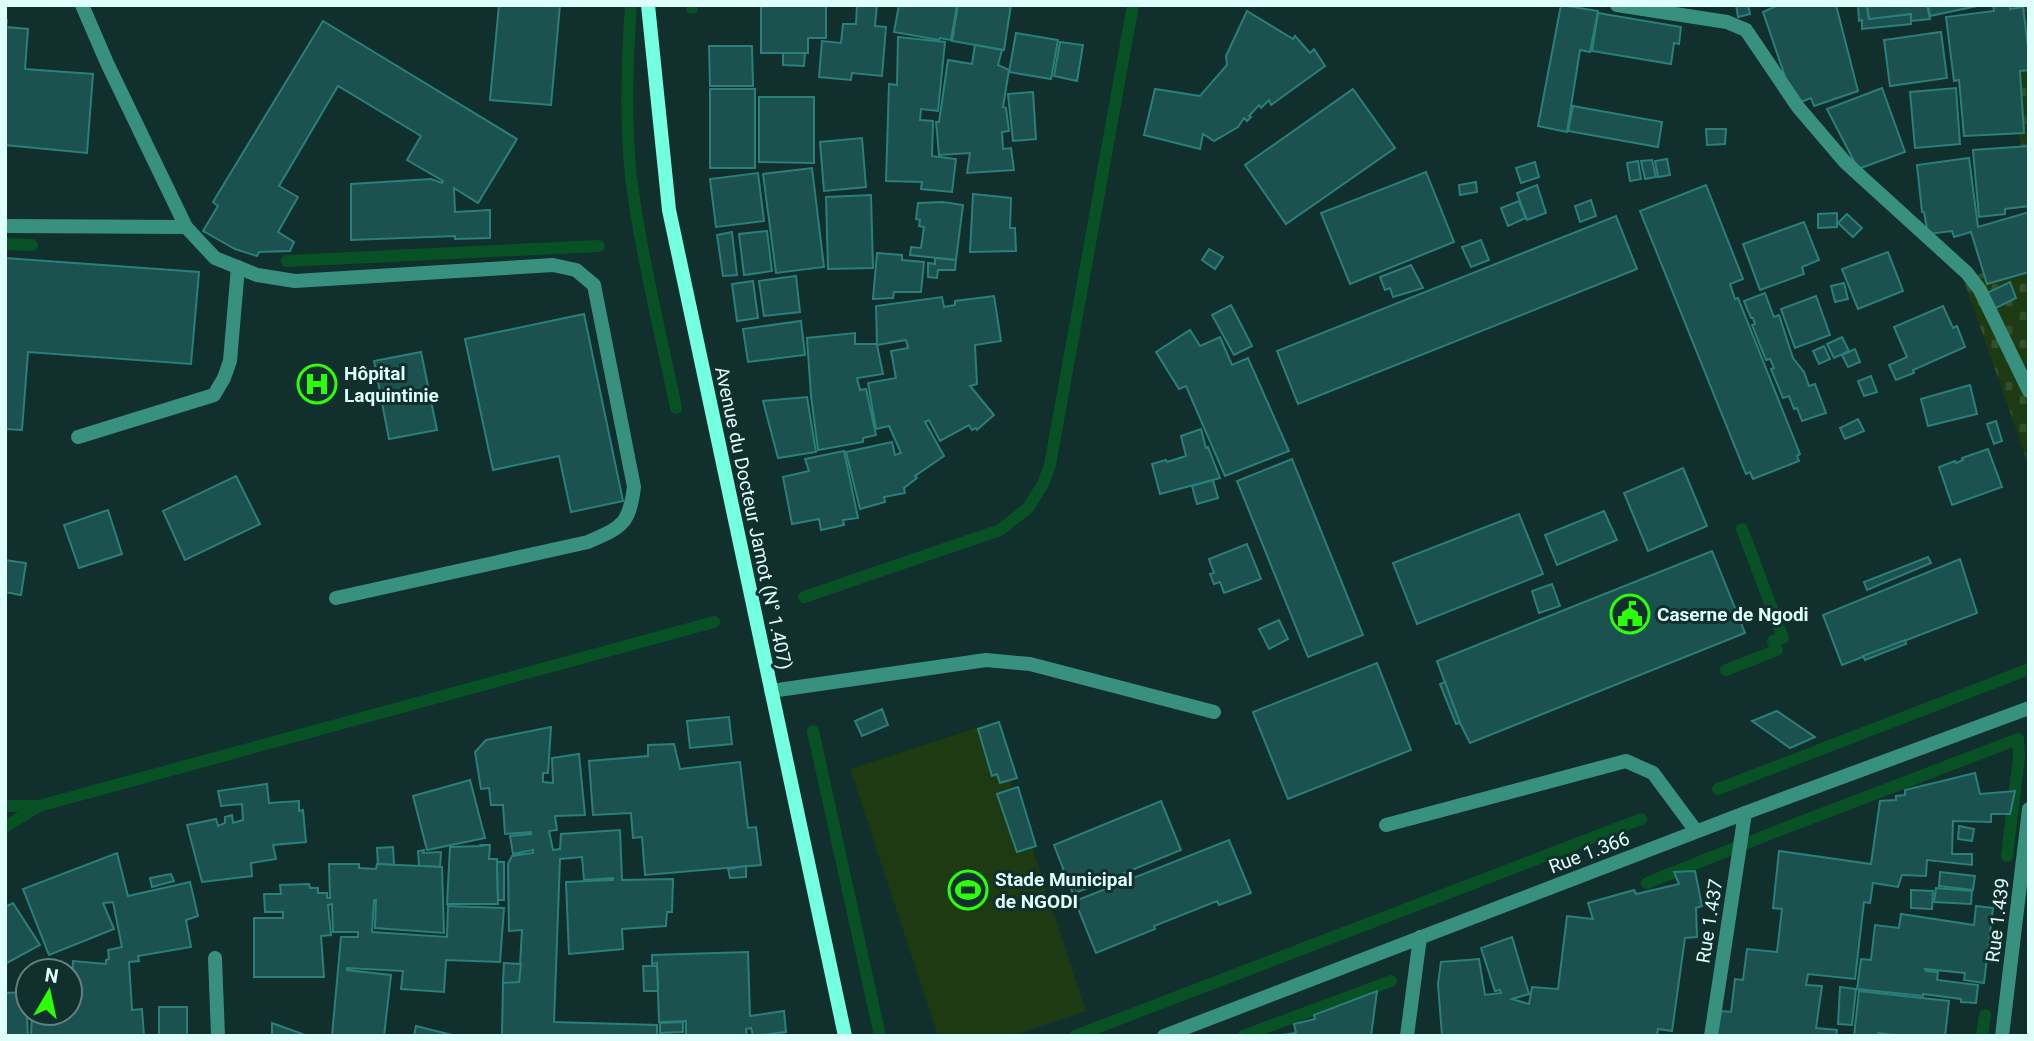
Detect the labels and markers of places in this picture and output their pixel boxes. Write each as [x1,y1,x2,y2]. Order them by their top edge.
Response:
place label: Hôpital Laquintinie [344,362,439,407]
hospital icon: Hôpital Laquintinie [296,363,338,405]
public building icon: Caserne de Ngodi [1609,593,1651,635]
place label: Caserne de Ngodi [1657,603,1809,626]
place label: Stade Municipal de NGODI [995,868,1133,913]
sports icon: Stade Municipal de NGODI [947,869,989,911]

